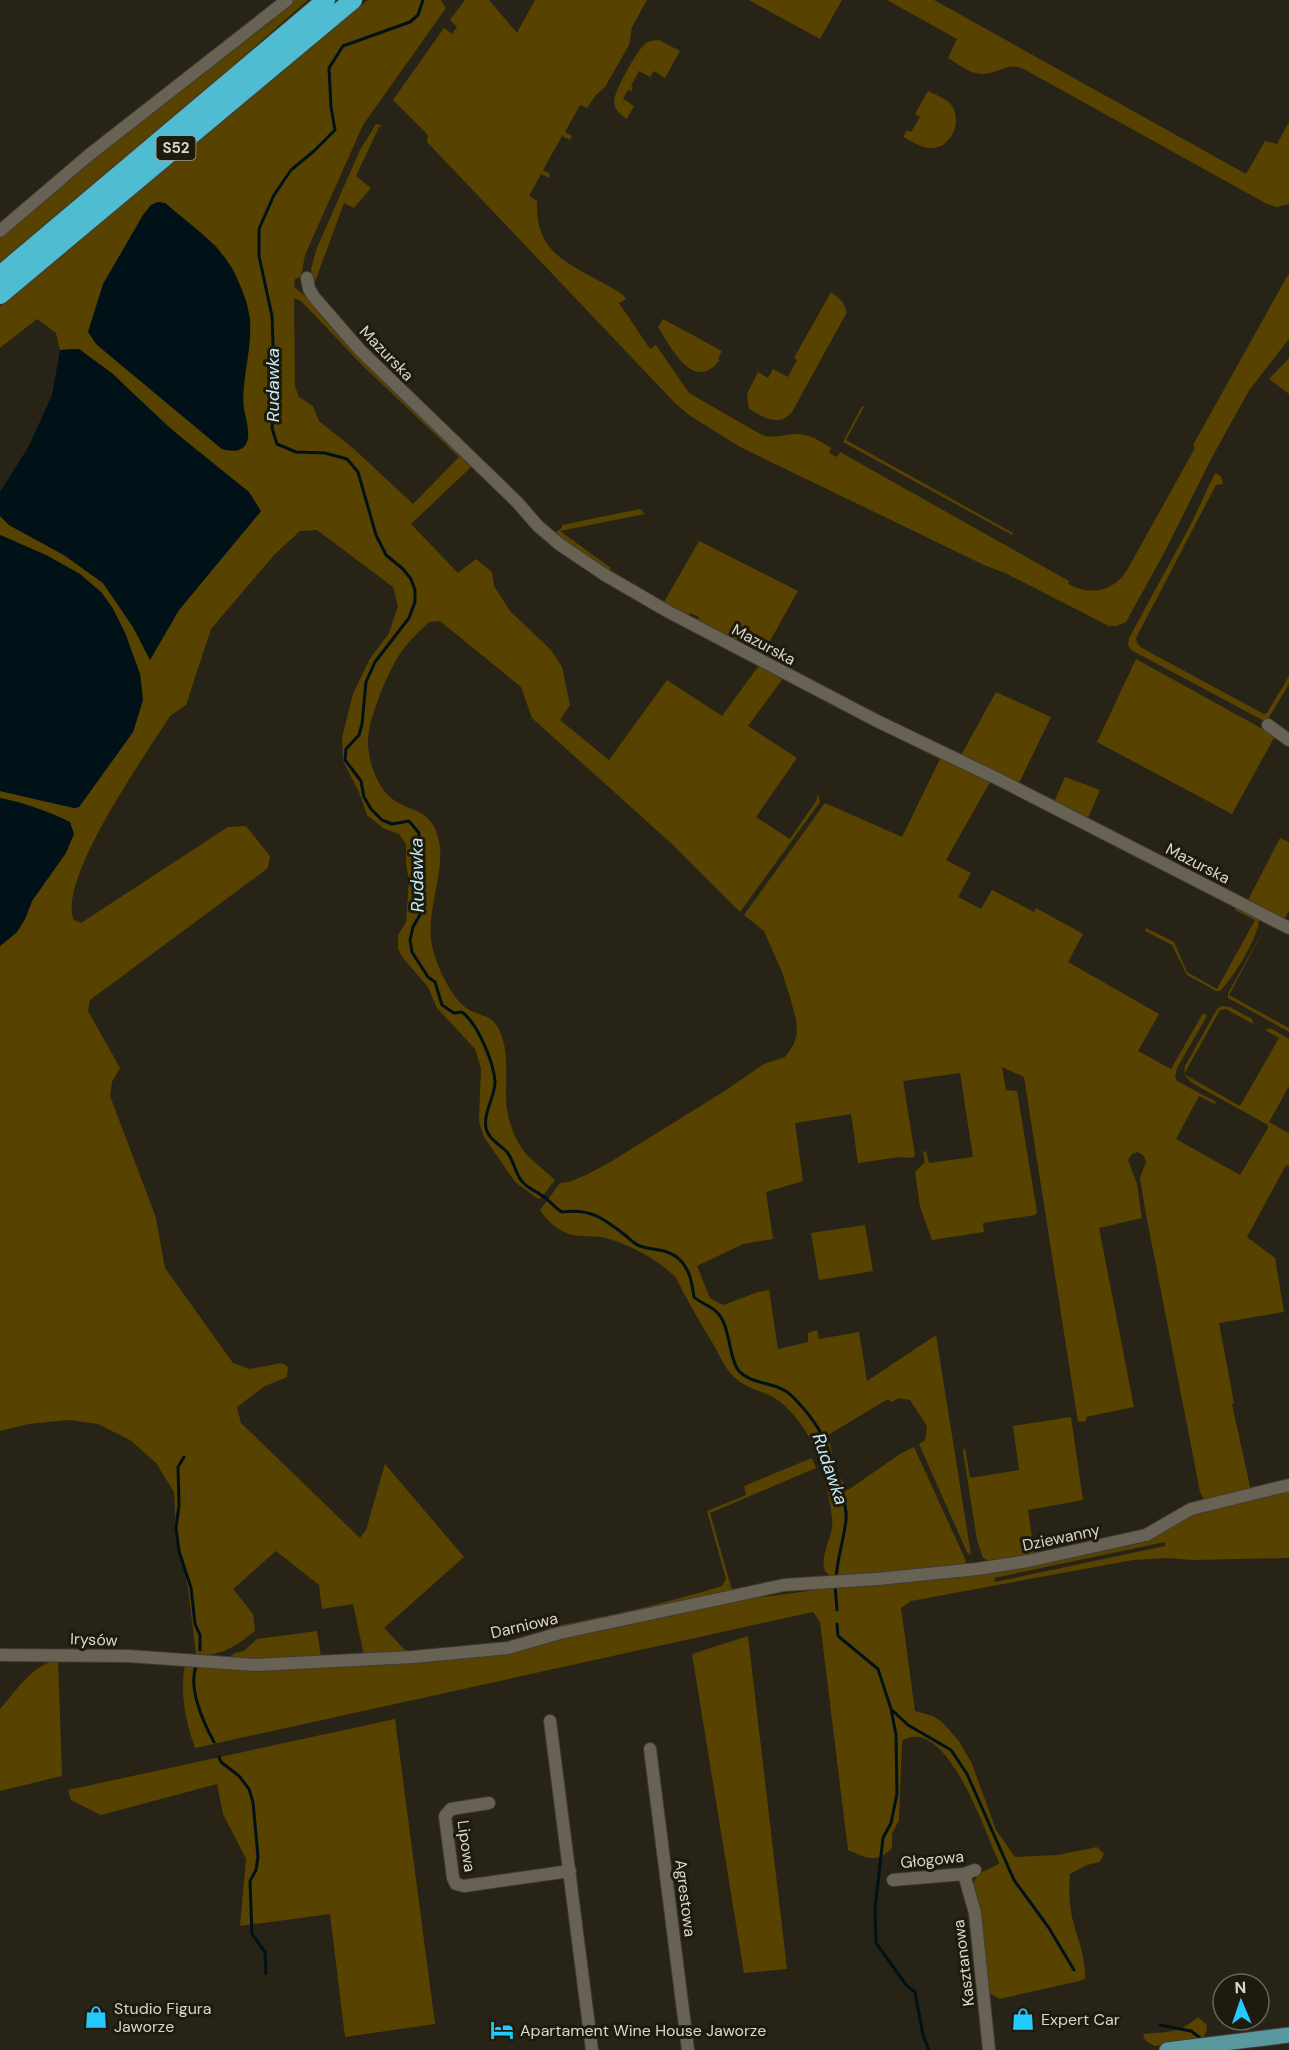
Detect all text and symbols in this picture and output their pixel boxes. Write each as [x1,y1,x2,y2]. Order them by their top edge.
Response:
road number: S52 [156,136,195,160]
street label: Mazurska [355,321,418,386]
water label: Rudawka [261,348,285,422]
street label: Mazurska [728,619,799,670]
water label: Rudawka [404,837,430,913]
street label: Mazurska [1162,838,1233,889]
water label: Rudawka [807,1430,854,1508]
street label: Dziewanny [1020,1519,1102,1556]
street label: Darniowa [488,1608,560,1643]
street label: Irysów [70,1628,118,1651]
street label: Lipowa [452,1819,481,1873]
street label: Głogowa [899,1846,965,1873]
street label: Agrestowa [670,1858,701,1938]
street label: Kasztanowa [948,1918,979,2007]
north arrow [1211,1972,1271,2032]
text: N [1234,1977,1247,1998]
place label: Studio Figura Jaworze [114,1998,211,2037]
shop icon: Studio Figura Jaworze [83,2004,109,2030]
shop icon: Expert Car [1010,2006,1036,2032]
place label: Expert Car [1041,2009,1120,2030]
hotel icon: Apartament Wine House Jaworze [489,2017,515,2043]
place label: Apartament Wine House Jaworze [520,2020,766,2041]

